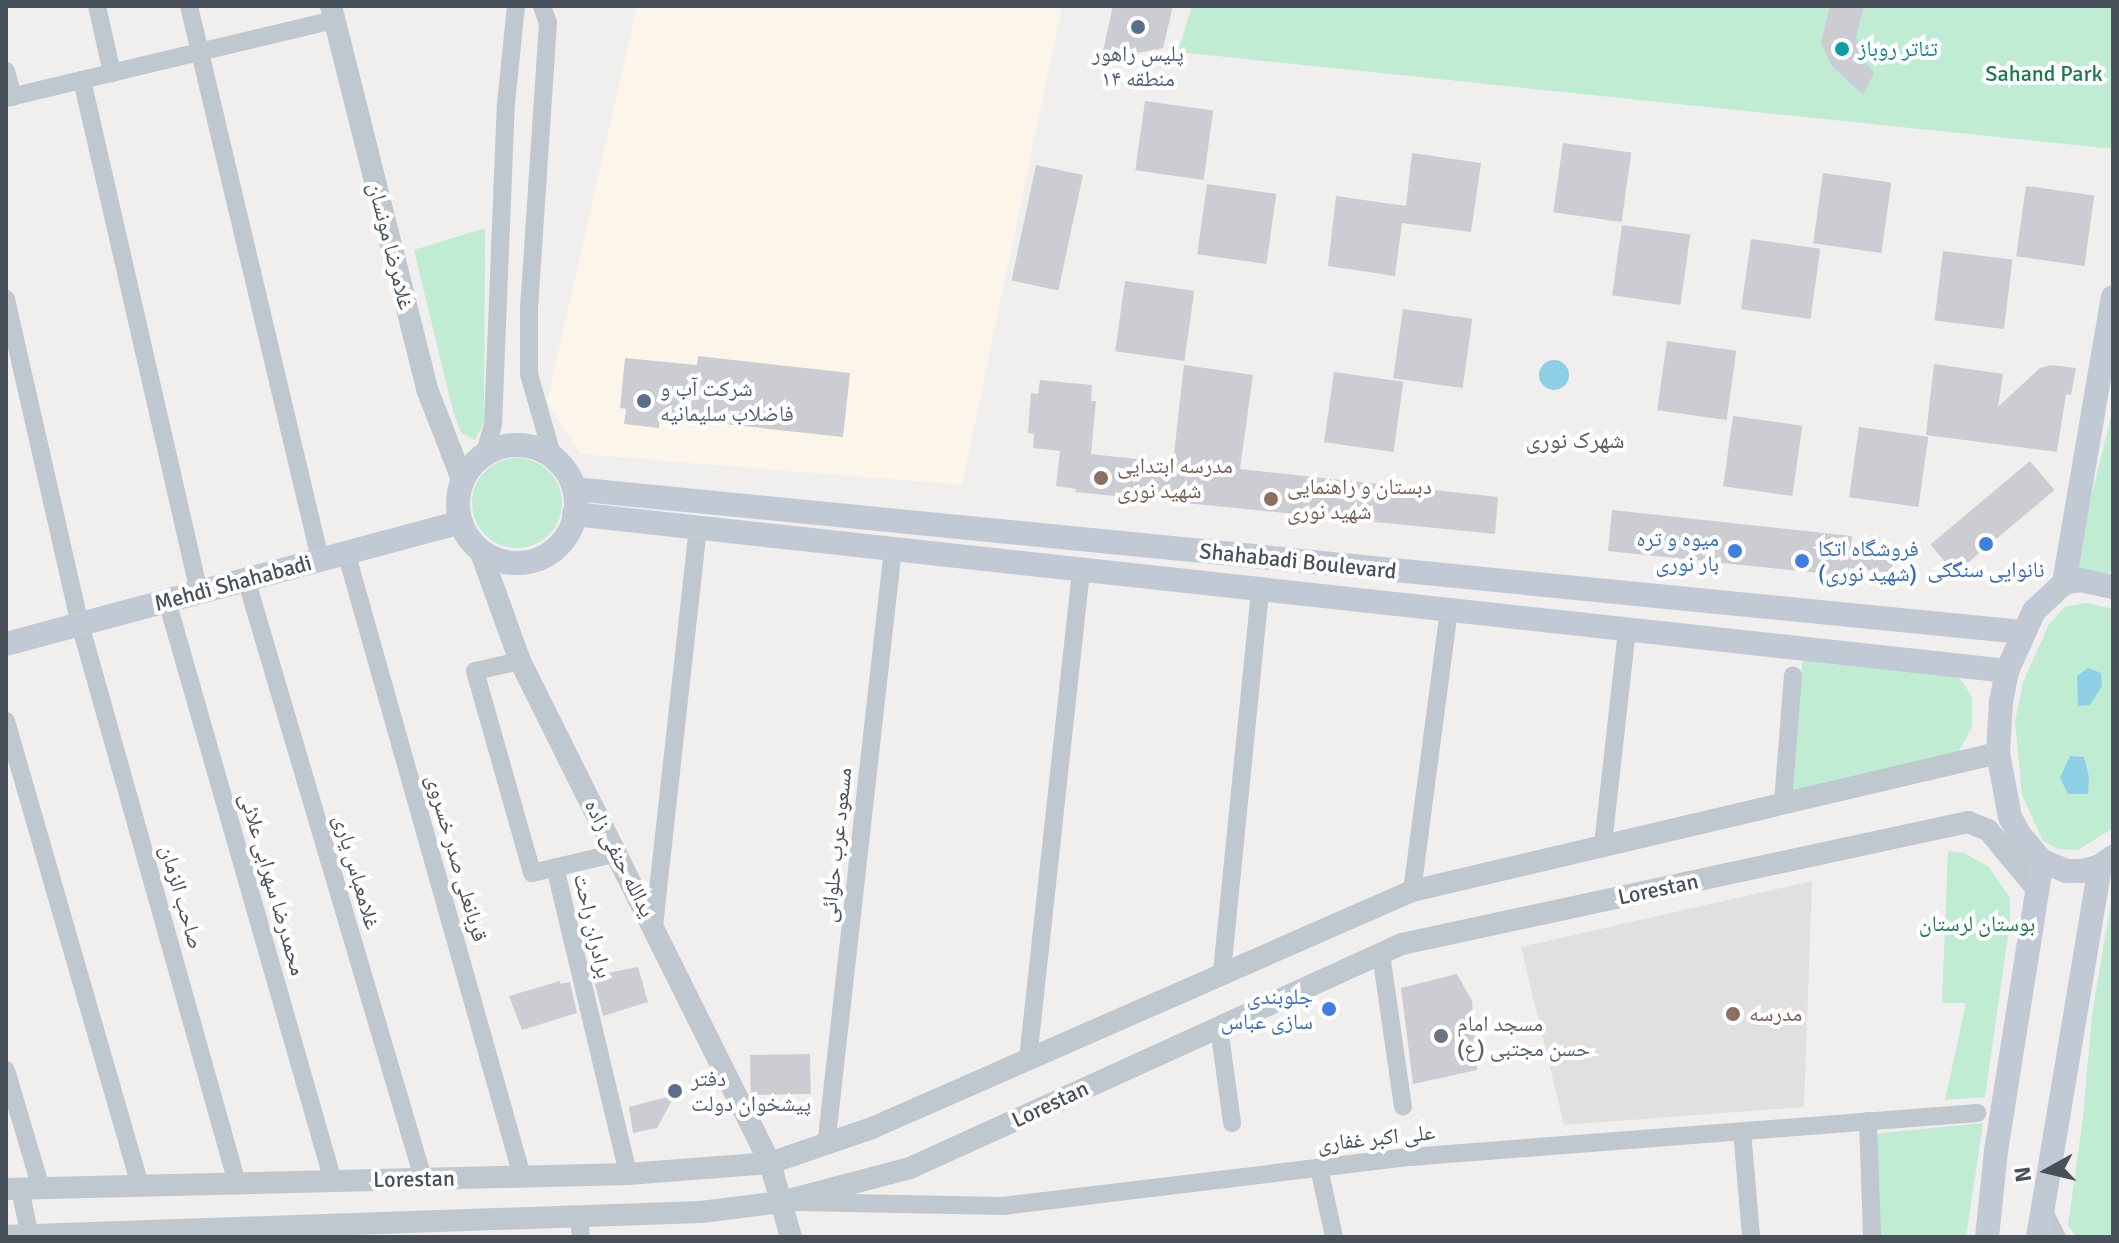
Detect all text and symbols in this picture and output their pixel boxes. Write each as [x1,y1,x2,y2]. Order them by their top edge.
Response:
marker: پلیس راهور منطقه ۱۴ [1129,18,1147,36]
place label: تئاتر روباز [1858,36,1938,62]
place label: پلیس راهور منطقه ۱۴ [1092,40,1184,92]
marker: تئاتر روباز [1833,40,1851,58]
park label: Sahand Park [1985,61,2103,87]
street label: غلامرضا مونسان [362,179,420,313]
place label: شرکت آب و فاضلاب سلیمانیه [660,375,794,426]
marker: شرکت آب و فاضلاب سلیمانیه [635,392,653,410]
district label: شهرک نوری [1525,427,1625,455]
place label: مدرسه ابتدایی شهید نوری [1117,452,1233,504]
marker: مدرسه ابتدایی شهید نوری [1092,469,1110,487]
place label: دبستان و راهنمایی شهید نوری [1287,473,1432,524]
marker: دبستان و راهنمایی شهید نوری [1262,490,1280,508]
place label: میوه و تره بار نوری [1636,525,1719,576]
place label: فروشگاه اتکا (شهید نوری) [1818,535,1919,586]
marker: نانوایی سنگکی [1977,535,1995,553]
street label: Shahabadi Boulevard [1198,538,1398,584]
marker: میوه و تره بار نوری [1726,542,1744,560]
street label: Mehdi Shahabadi [151,549,315,617]
marker: فروشگاه اتکا (شهید نوری) [1793,552,1811,570]
place label: نانوایی سنگکی [1928,557,2044,583]
street label: مسعود عرب حلوائی [815,766,857,924]
street label: قربانعلی صدر خسروی [421,771,493,945]
street label: محمدرضا سهرابی علائی [234,789,312,979]
street label: یدالله حنفی زاده [579,795,661,921]
street label: غلامعباس یاری [328,812,386,932]
street label: صاحب الزمان [155,842,209,952]
street label: Lorestan [1615,868,1701,910]
street label: برادران راحت [568,871,618,981]
park label: بوستان لرستان [1919,911,2035,937]
place label: جلوبندی سازی عباس [1221,983,1313,1034]
marker: جلوبندی سازی عباس [1320,1000,1338,1018]
place label: مدرسه [1749,1001,1802,1027]
marker: مدرسه [1724,1005,1742,1023]
place label: مسجد امام حسن مجتبی (ع) [1457,1010,1590,1062]
marker: مسجد امام حسن مجتبی (ع) [1432,1027,1450,1045]
place label: دفتر پیشخوان دولت [691,1065,811,1116]
street label: Lorestan [1007,1075,1093,1133]
marker: دفتر پیشخوان دولت [666,1082,684,1100]
street label: علی اکبر غفاری [1316,1119,1436,1157]
north arrow [2007,1131,2087,1211]
street label: Lorestan [373,1165,455,1193]
text: N [2008,1165,2037,1184]

